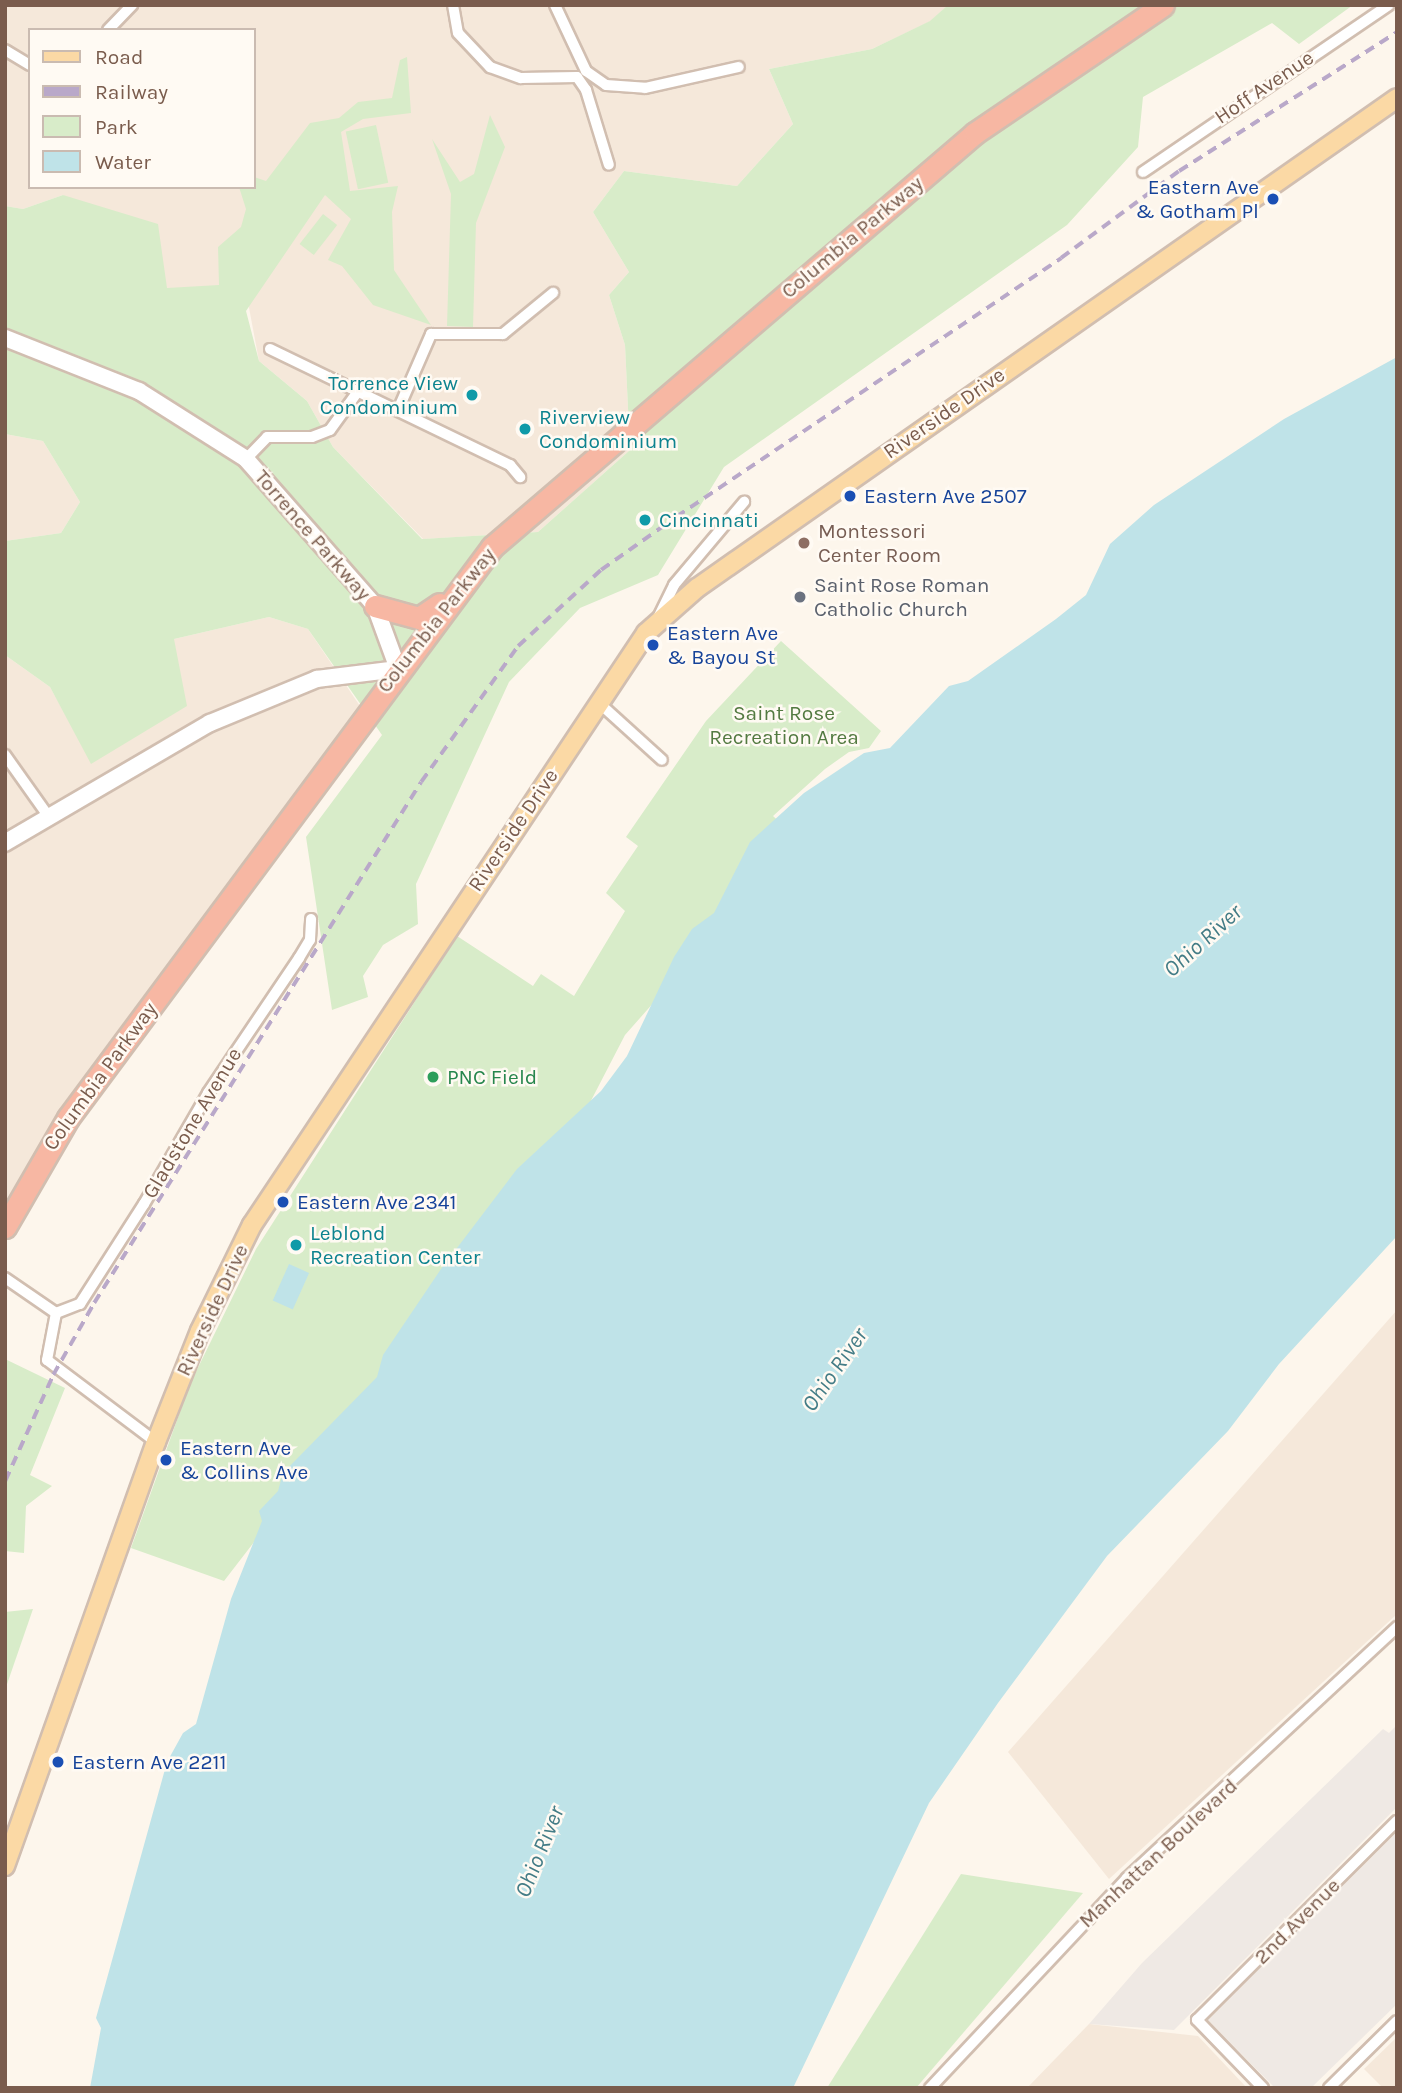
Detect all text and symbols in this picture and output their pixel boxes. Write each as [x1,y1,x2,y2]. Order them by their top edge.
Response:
legend [28,28,256,189]
text: Road [95,45,143,69]
street label: Hoff Avenue [1210,45,1318,129]
text: Railway [95,80,168,104]
text: Park [95,115,138,139]
text: Water [95,150,151,174]
street label: Columbia Parkway [776,170,928,304]
place label: Eastern Ave & Gotham Pl [1136,174,1259,224]
marker: Eastern Ave & Gotham Pl [1265,191,1281,207]
street label: Riverside Drive [878,362,1010,464]
place label: Torrence View Condominium [320,370,458,420]
marker: Torrence View Condominium [464,387,480,403]
place label: Riverview Condominium [539,404,677,454]
marker: Riverview Condominium [517,421,533,437]
street label: Torrence Parkway [249,465,377,605]
place label: Eastern Ave 2507 [864,483,1027,509]
marker: Eastern Ave 2507 [842,488,858,504]
place label: Cincinnati [659,507,759,533]
marker: Cincinnati [637,512,653,528]
place label: Montessori Center Room [818,518,941,568]
marker: Montessori Center Room [796,535,812,551]
street label: Columbia Parkway [372,543,500,697]
place label: Saint Rose Roman Catholic Church [814,572,989,622]
marker: Saint Rose Roman Catholic Church [792,589,808,605]
place label: Eastern Ave & Bayou St [667,620,778,670]
marker: Eastern Ave & Bayou St [645,637,661,653]
park label: Saint Rose Recreation Area [709,700,859,750]
street label: Riverside Drive [463,764,563,896]
water label: Ohio River [1158,899,1248,983]
street label: Columbia Parkway [38,997,162,1155]
street label: Gladstone Avenue [137,1043,247,1203]
place label: PNC Field [447,1064,537,1090]
marker: PNC Field [425,1069,441,1085]
place label: Eastern Ave 2341 [297,1189,456,1215]
marker: Eastern Ave 2341 [275,1194,291,1210]
place label: Leblond Recreation Center [310,1220,480,1270]
marker: Leblond Recreation Center [288,1237,304,1253]
street label: Riverside Drive [170,1240,254,1380]
water label: Ohio River [796,1323,874,1417]
place label: Eastern Ave & Collins Ave [180,1435,308,1485]
marker: Eastern Ave & Collins Ave [158,1452,174,1468]
place label: Eastern Ave 2211 [72,1749,226,1775]
marker: Eastern Ave 2211 [50,1754,66,1770]
street label: Manhattan Boulevard [1074,1773,1242,1933]
water label: Ohio River [509,1802,571,1902]
street label: 2nd Avenue [1249,1873,1345,1969]

